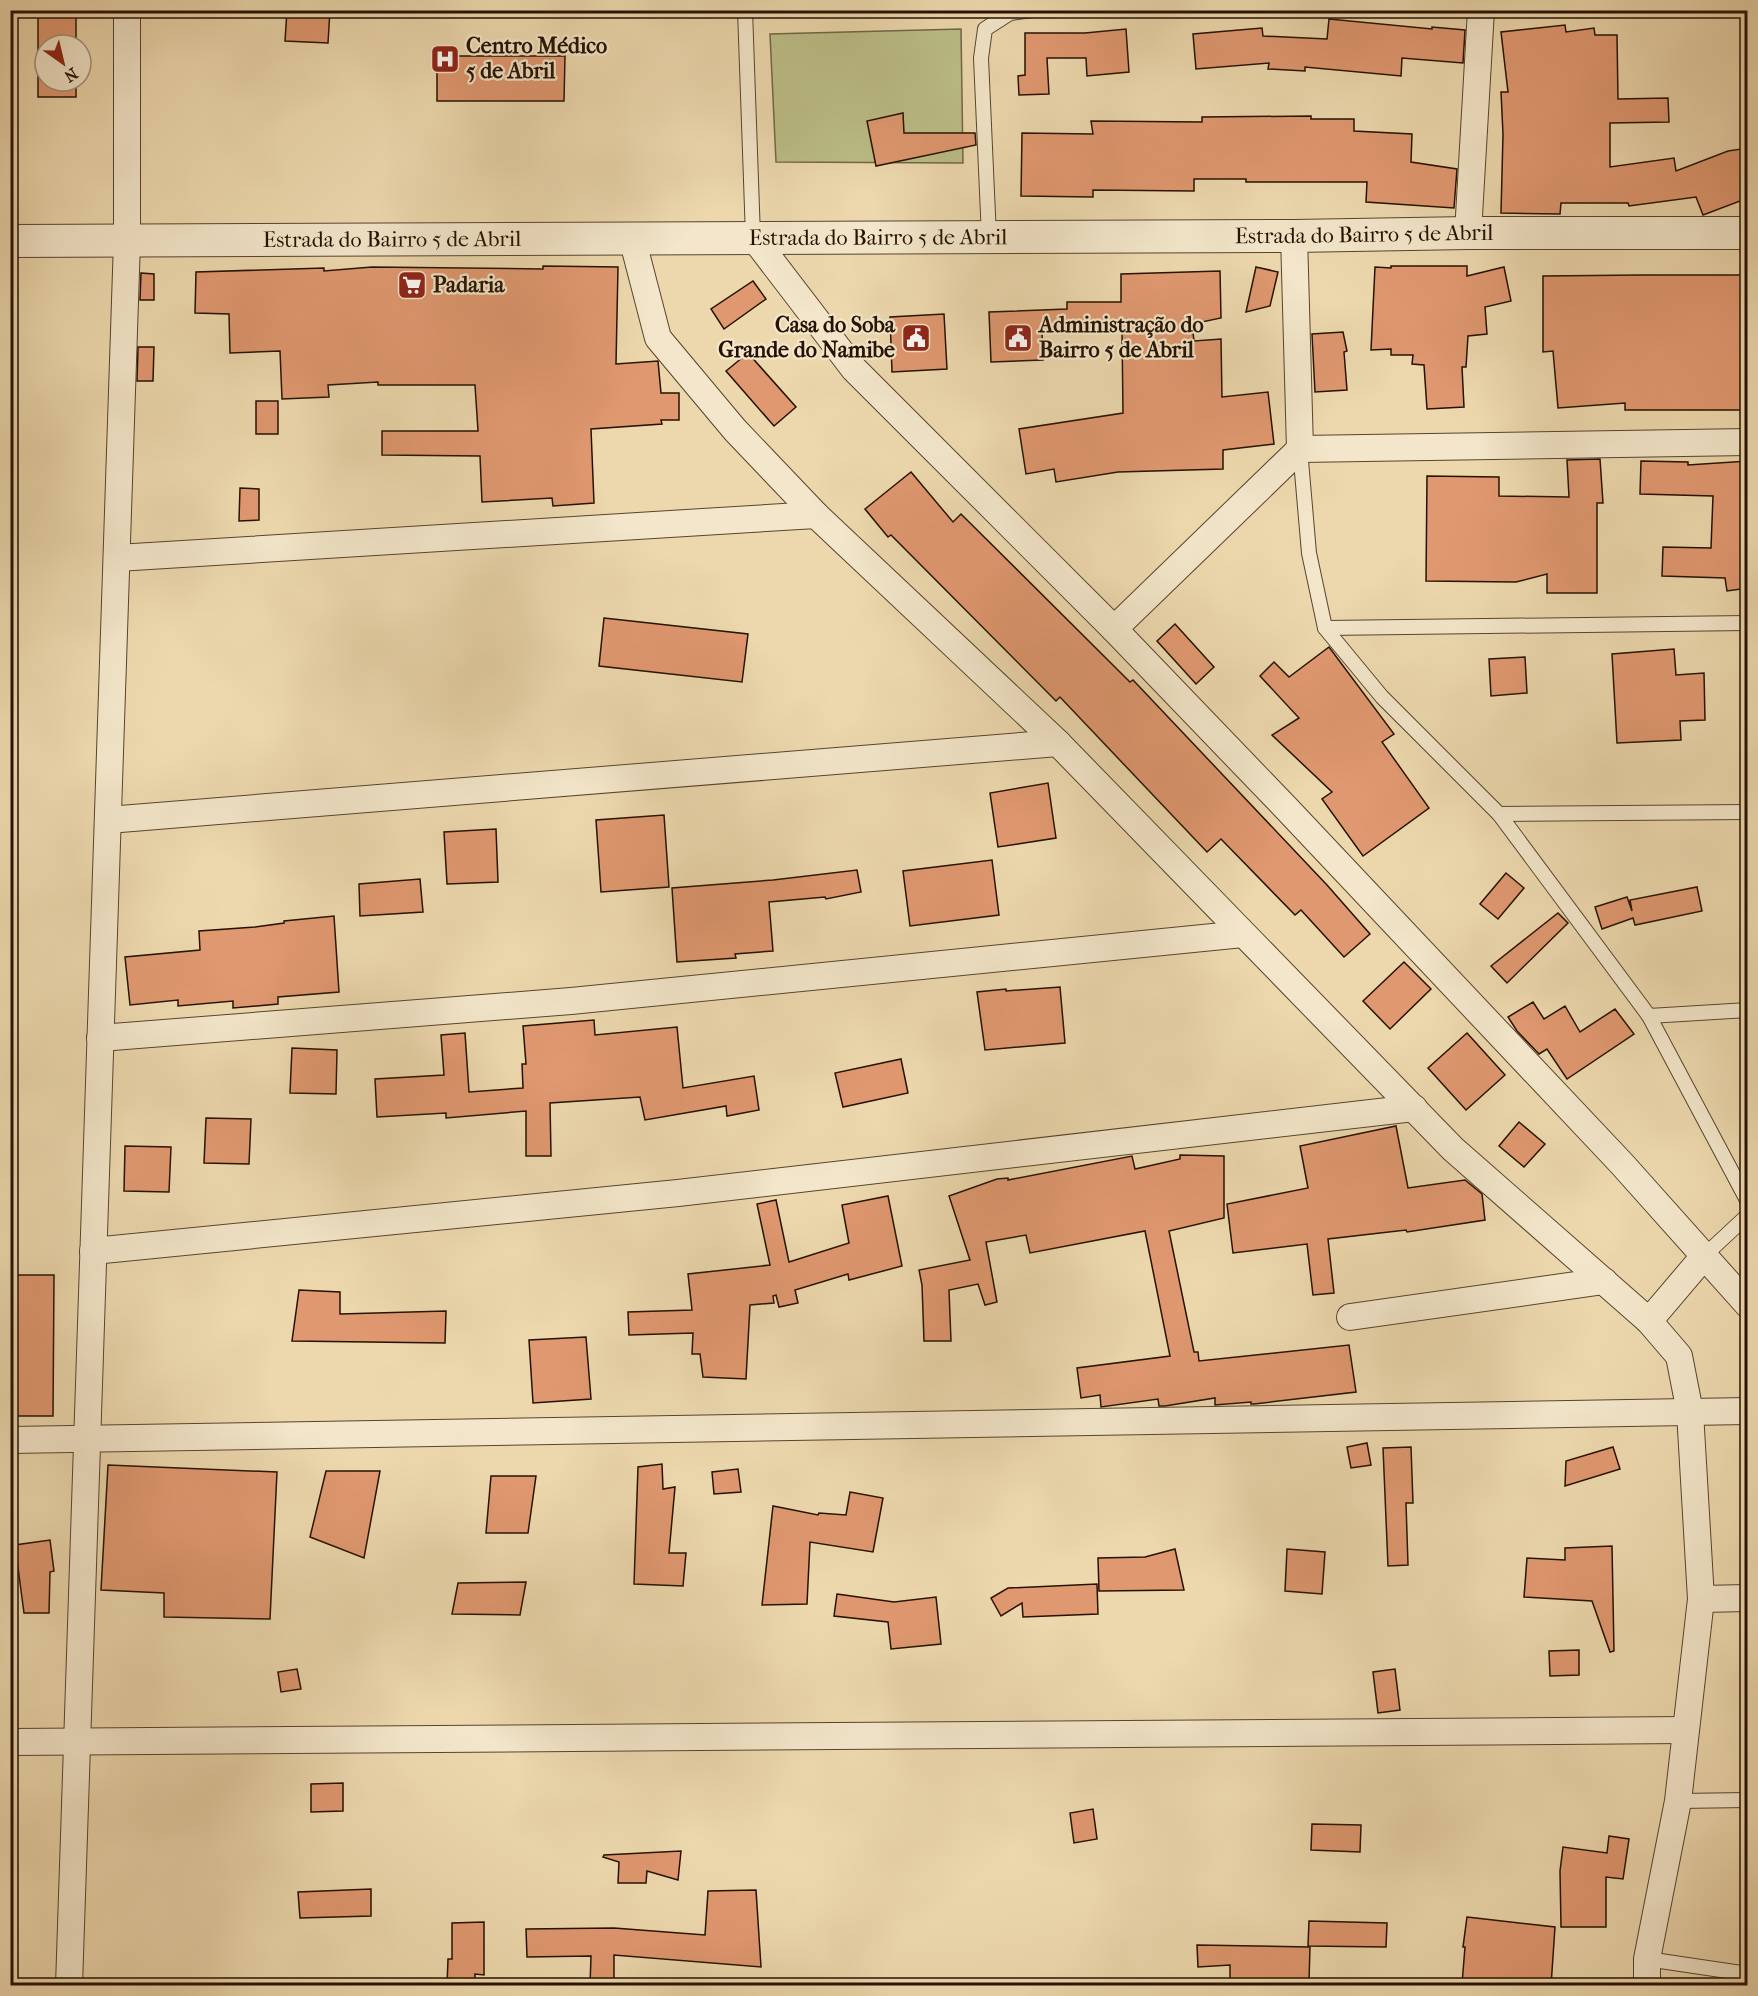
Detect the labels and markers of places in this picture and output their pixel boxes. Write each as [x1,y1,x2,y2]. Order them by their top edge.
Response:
place label: Centro Médico 5 de Abril [466,33,607,84]
hospital icon: Centro Médico 5 de Abril [429,43,461,75]
supermarket icon: Padaria [396,269,428,301]
place label: Padaria [433,272,505,298]
place label: Casa do Soba Grande do Namibe [718,312,896,363]
place label: Administração do Bairro 5 de Abril [1037,312,1204,363]
public building icon: Casa do Soba Grande do Namibe [900,322,932,354]
public building icon: Administração do Bairro 5 de Abril [1002,322,1034,354]

